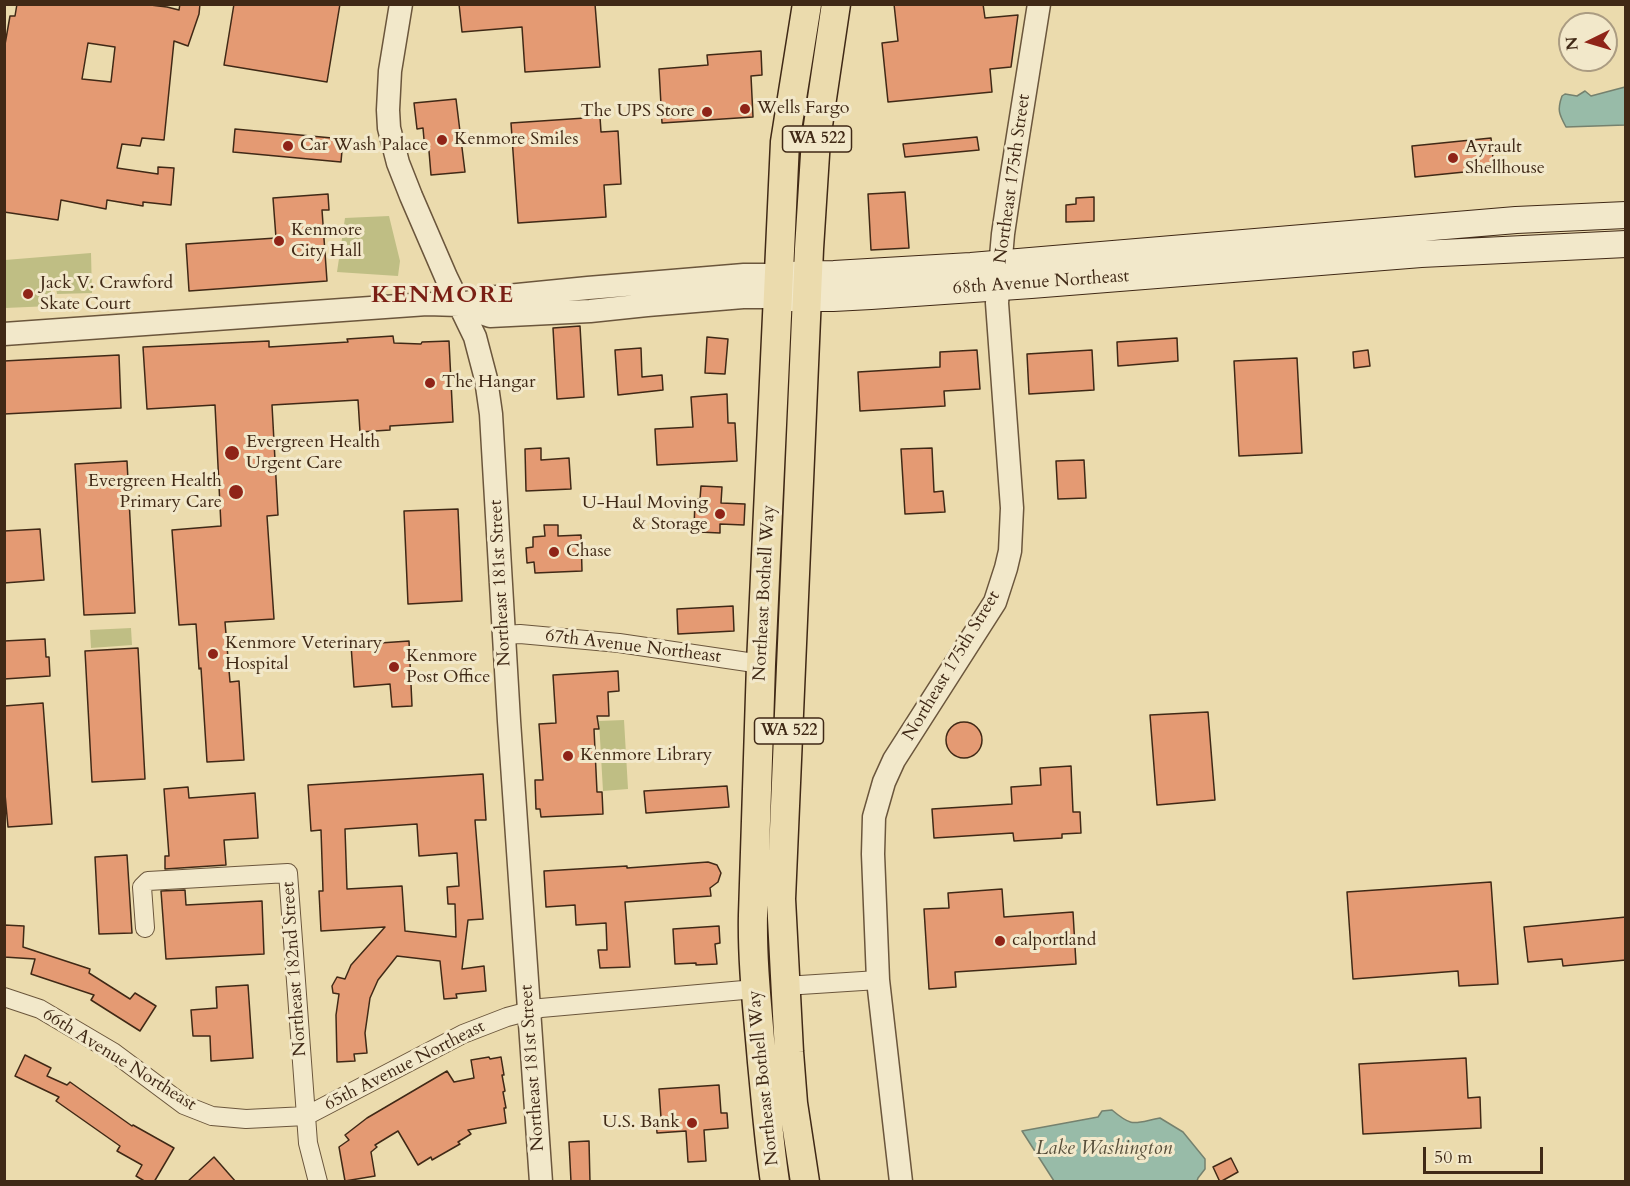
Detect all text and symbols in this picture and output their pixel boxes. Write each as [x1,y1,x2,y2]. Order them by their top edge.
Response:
north arrow [1558,12,1618,72]
text: N [1560,36,1584,51]
street label: Northeast 175th Street [990,93,1036,265]
place label: Wells Fargo [757,98,849,120]
place label: The UPS Store [581,101,695,123]
marker: Wells Fargo [738,102,752,116]
marker: The UPS Store [700,105,714,119]
road number: WA 522 [782,126,852,152]
place label: Kenmore Smiles [454,129,578,151]
marker: Kenmore Smiles [435,133,449,147]
place label: Car Wash Palace [300,135,428,157]
place label: Ayrault Shellhouse [1465,137,1545,180]
marker: Car Wash Palace [281,139,295,153]
marker: Ayrault Shellhouse [1446,151,1460,165]
place label: Kenmore City Hall [291,220,362,262]
marker: Kenmore City Hall [272,234,286,248]
street label: 68th Avenue Northeast [952,266,1130,300]
place label: Jack V. Crawford Skate Court [40,273,173,316]
district label: KENMORE [371,282,515,310]
marker: Jack V. Crawford Skate Court [21,287,35,301]
place label: The Hangar [442,372,536,394]
marker: The Hangar [423,376,437,390]
place label: Evergreen Health Urgent Care [246,432,380,474]
marker: Evergreen Health Urgent Care [223,444,241,462]
place label: Evergreen Health Primary Care [88,471,222,514]
marker: Evergreen Health Primary Care [227,483,245,501]
place label: U-Haul Moving & Storage [582,493,708,536]
street label: Northeast 181st Street [486,499,516,667]
street label: Northeast Bothell Way [750,504,780,682]
marker: U-Haul Moving & Storage [713,507,727,521]
place label: Chase [566,541,612,563]
marker: Chase [547,545,561,559]
street label: Northeast 175th Street [899,587,1005,745]
street label: 67th Avenue Northeast [544,626,722,668]
place label: Kenmore Veterinary Hospital [225,633,382,676]
place label: Kenmore Post Office [406,646,490,688]
marker: Kenmore Veterinary Hospital [206,647,220,661]
marker: Kenmore Post Office [387,660,401,674]
road number: WA 522 [754,718,824,744]
place label: Kenmore Library [580,745,712,767]
marker: Kenmore Library [561,749,575,763]
street label: Northeast 182nd Street [278,881,312,1057]
place label: calportland [1012,930,1096,952]
marker: calportland [993,934,1007,948]
street label: Northeast 181st Street [516,984,550,1152]
street label: Northeast Bothell Way [744,989,784,1167]
street label: 66th Avenue Northeast [38,1004,200,1116]
street label: 65th Avenue Northeast [321,1016,489,1116]
place label: U.S. Bank [602,1112,680,1134]
marker: U.S. Bank [685,1116,699,1130]
scale bar [1426,1135,1546,1173]
water label: Lake Washington [1036,1137,1172,1161]
text: 50 m [1434,1145,1473,1170]

